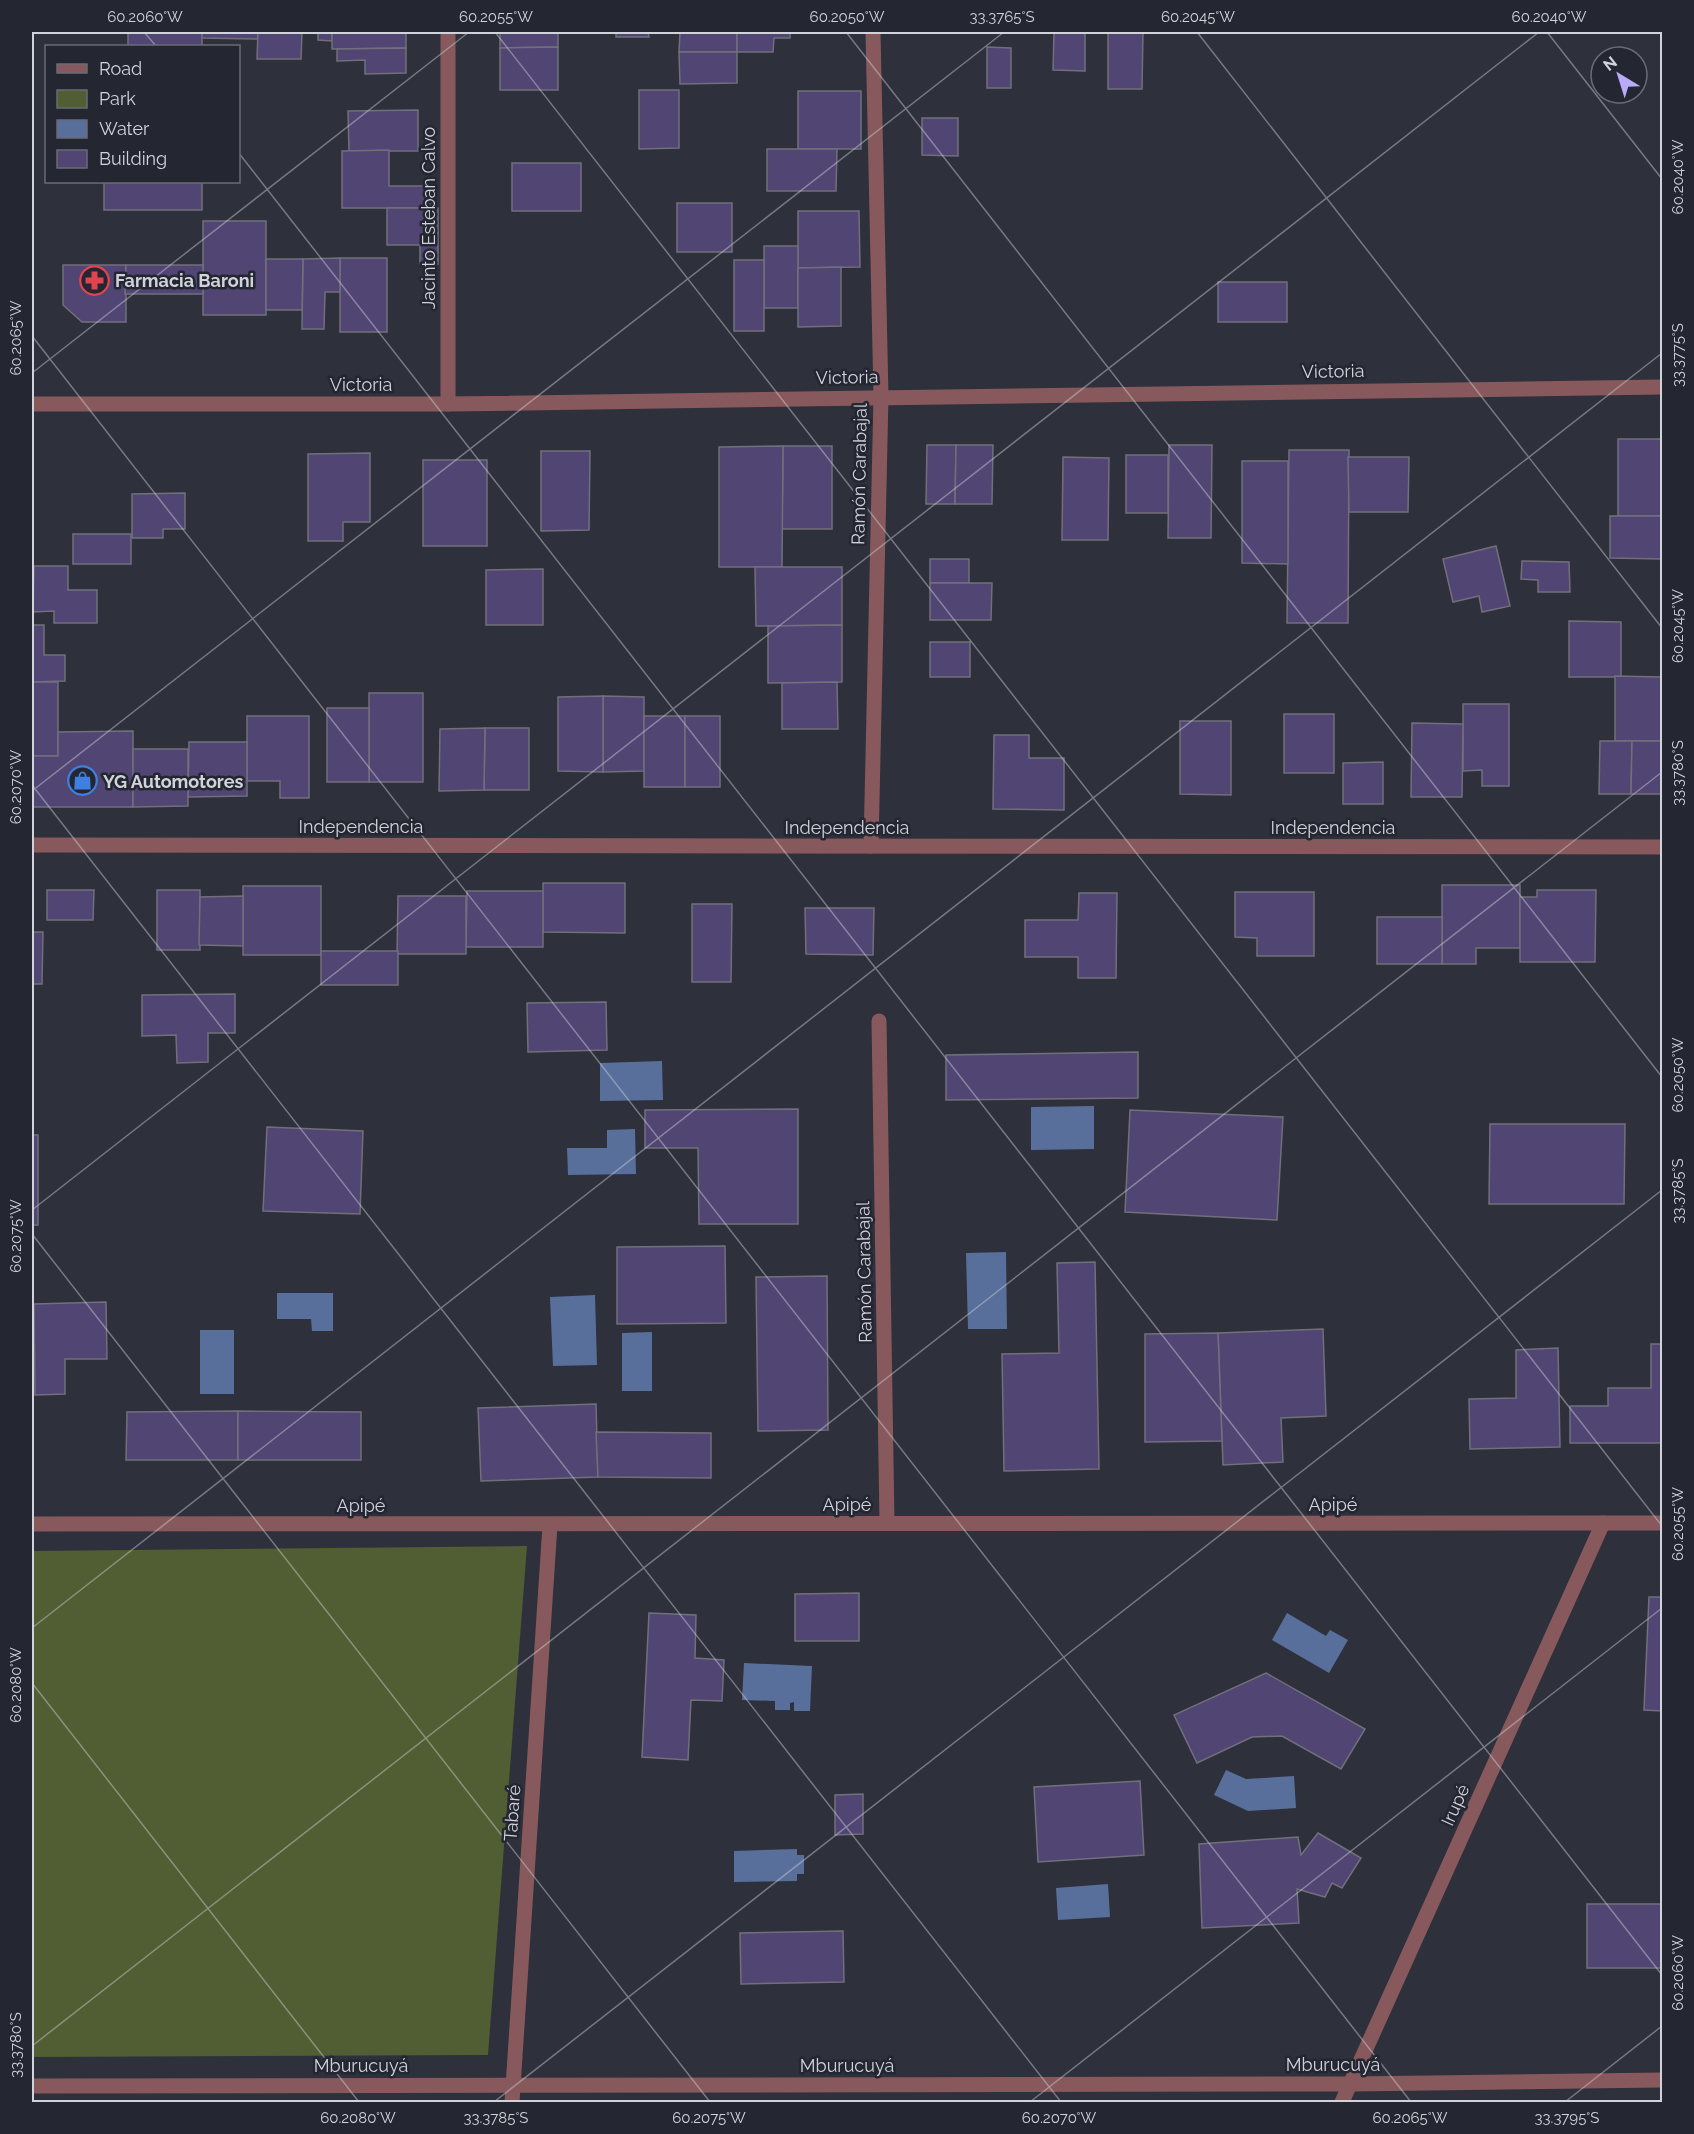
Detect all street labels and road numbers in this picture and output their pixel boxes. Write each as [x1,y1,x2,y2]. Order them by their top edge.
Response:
street label: Jacinto Esteban Calvo [418,126,439,309]
street label: Victoria [1301,360,1365,382]
street label: Victoria [815,366,879,388]
street label: Victoria [330,374,392,395]
street label: Ramón Carabajal [847,403,871,545]
street label: Independencia [299,816,423,837]
street label: Independencia [785,817,909,838]
street label: Independencia [1271,817,1395,838]
street label: Ramón Carabajal [852,1201,876,1343]
street label: Apipé [823,1494,872,1515]
street label: Apipé [1309,1494,1358,1515]
street label: Apipé [337,1495,386,1516]
street label: Irupé [1437,1781,1474,1829]
street label: Tabaré [500,1784,524,1842]
street label: Mburucuyá [1286,2054,1380,2075]
street label: Mburucuyá [314,2055,408,2076]
street label: Mburucuyá [800,2055,894,2076]

